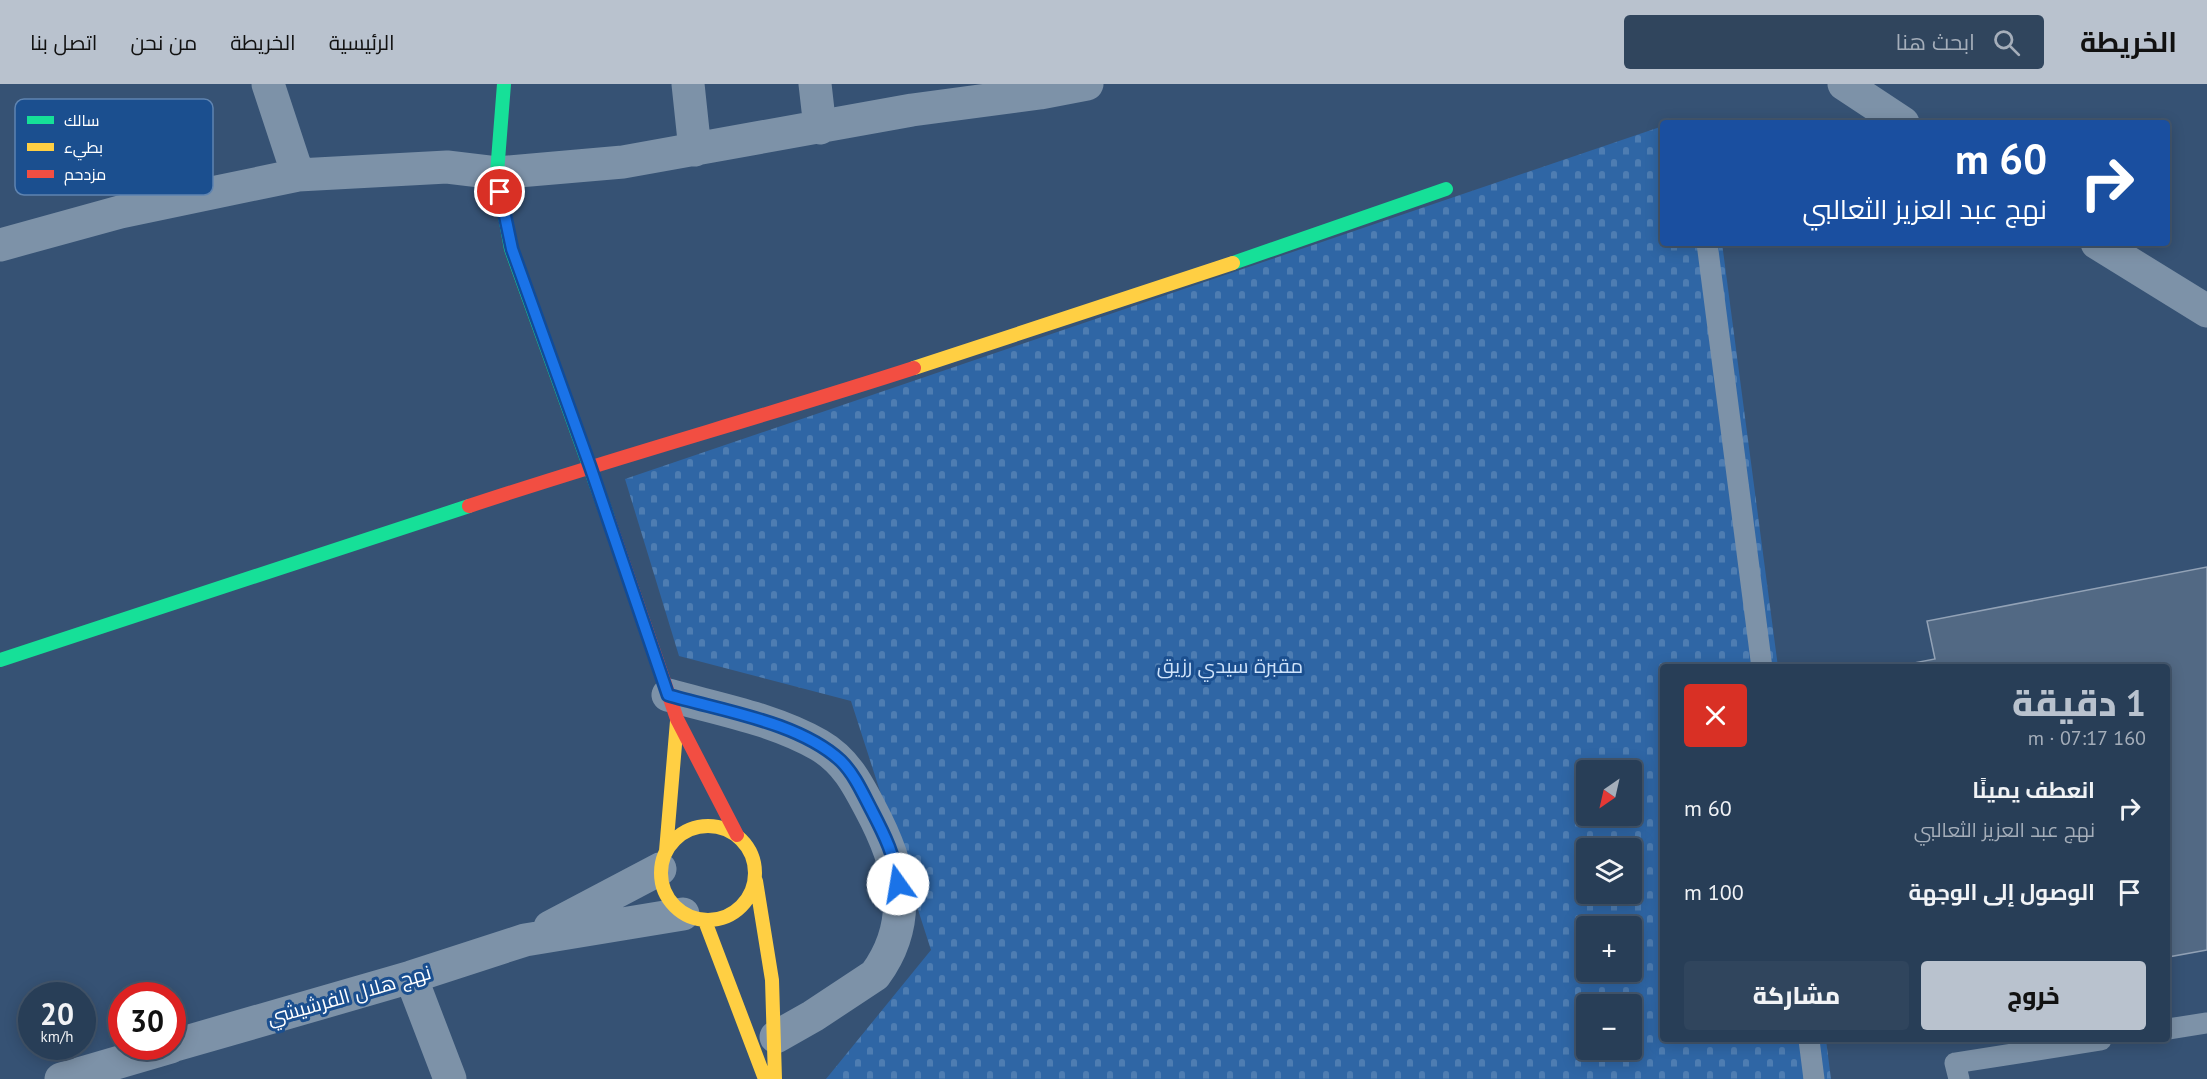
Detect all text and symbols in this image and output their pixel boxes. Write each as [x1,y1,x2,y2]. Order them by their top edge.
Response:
search box [1624,15,2044,69]
text: الخريطة [2080,23,2177,60]
icon: search [1990,26,2023,59]
text: ابحث هنا [1896,28,1975,56]
text: اتصل بنا [30,29,97,56]
text: من نحن [130,29,197,56]
text: الخريطة [230,29,296,56]
text: الرئيسية [329,29,395,56]
legend [15,99,213,195]
text: سالك [64,110,99,130]
text: 60 m [1955,131,2047,186]
text: بطيء [64,137,103,161]
icon: right [2068,144,2146,222]
text: مزدحم [64,164,106,186]
pin [474,166,525,217]
icon: arrive [483,175,516,208]
text: نهج عبد العزيز الثعالبي [1802,192,2047,226]
park label: مقبرة سيدي رزيق [1157,653,1303,682]
text: 1 دقيقة [2012,679,2146,726]
button: close [1684,684,1747,747]
text: 160 m · 07:17 [2028,725,2146,751]
north arrow [1576,760,1642,826]
map controls [1576,760,1642,1060]
text: انعطف يمينًا [1972,776,2095,804]
icon: right [2113,792,2146,825]
text: 60 m [1684,794,1732,822]
text: نهج عبد العزيز الثعالبي [1914,817,2095,843]
button: layers [1576,838,1642,904]
position arrow [866,852,930,916]
icon: arrive [2113,876,2146,909]
text: 100 m [1684,878,1744,906]
text: الوصول إلى الوجهة [1909,878,2095,906]
button: + [1576,916,1642,982]
street label: نهج هلال الفرشيشي [264,959,435,1033]
button: مشاركة [1684,961,1909,1030]
button: خروج [1921,961,2146,1030]
speed limit sign: 30 [108,982,186,1060]
text: 20 [40,994,74,1033]
button: − [1576,994,1642,1060]
text: km/h [41,1027,73,1046]

